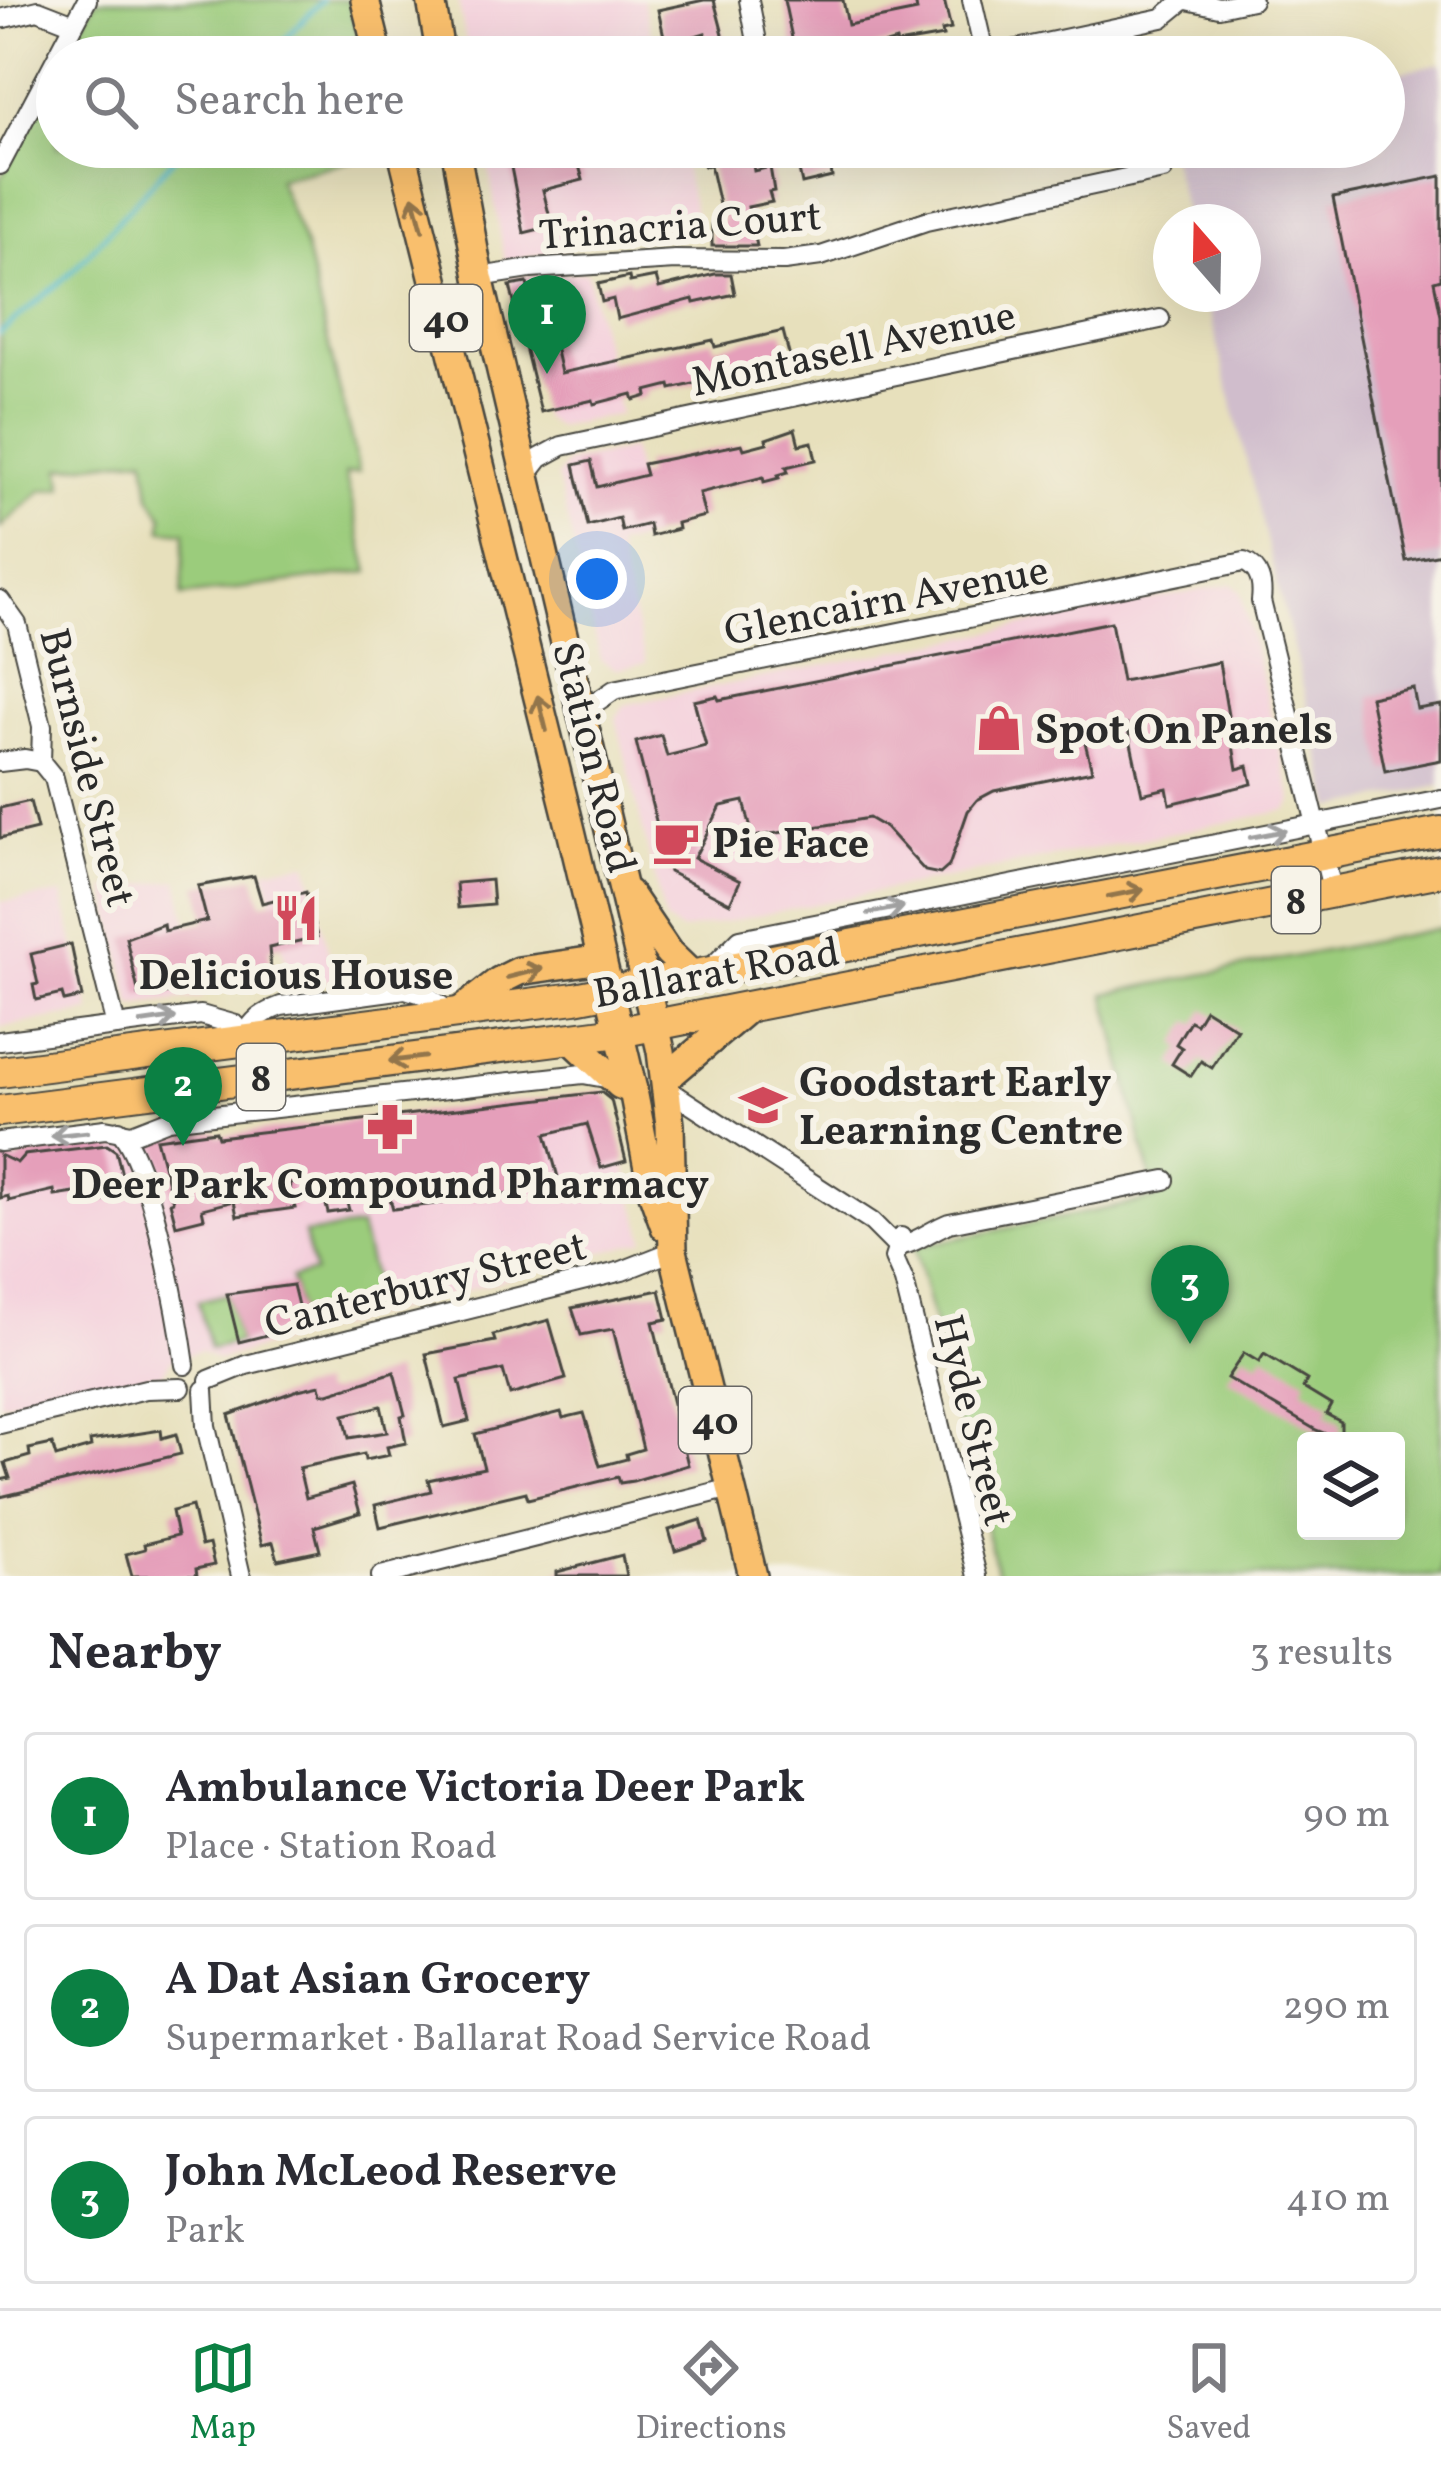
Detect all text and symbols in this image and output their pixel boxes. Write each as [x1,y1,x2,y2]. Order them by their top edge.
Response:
search box [36,36,1405,168]
icon: search [78,69,144,135]
text: Search here [174,71,405,134]
street label: Trinacria Court [537,189,824,268]
one-way arrow [406,194,428,232]
north arrow [1153,204,1261,312]
pin: 1 [508,275,586,374]
road number: 40 [410,285,482,351]
street label: Montasell Avenue [686,288,1022,415]
street label: Glencairn Avenue [720,543,1054,664]
your location [567,549,627,609]
street label: Burnside Street [22,623,148,914]
street label: Station Road [534,636,649,880]
one-way arrow [530,694,552,732]
shop icon: Spot On Panels [974,703,1024,753]
place label: Spot On Panels [1035,703,1333,762]
cafe icon: Pie Face [651,817,701,867]
place label: Pie Face [712,817,869,876]
one-way arrow [1248,822,1287,844]
road number: 8 [1272,867,1320,933]
one-way arrow [1106,881,1145,903]
restaurant icon: Delicious House [271,893,321,943]
one-way arrow [866,898,905,920]
street label: Ballarat Road [589,925,845,1026]
place label: Delicious House [138,949,454,1008]
one-way arrow [505,961,543,983]
one-way arrow [137,1009,176,1031]
road number: 8 [237,1044,285,1110]
pin: 2 [144,1047,222,1146]
one-way arrow [388,1048,427,1071]
place label: Goodstart Early Learning Centre [799,1056,1123,1163]
school or university icon: Goodstart Early Learning Centre [738,1080,788,1130]
pharmacy icon: Deer Park Compound Pharmacy [365,1102,415,1152]
one-way arrow [50,1124,89,1146]
place label: Deer Park Compound Pharmacy [71,1158,709,1217]
street label: Canterbury Street [259,1219,593,1356]
pin: 3 [1151,1245,1229,1344]
street label: Hyde Street [916,1309,1025,1533]
road number: 40 [679,1387,751,1453]
map controls [1297,1432,1405,1540]
button: layers [1297,1432,1405,1540]
text: Nearby [48,1619,222,1690]
text: 3 results [1250,1627,1393,1681]
text: Ambulance Victoria Deer Park [165,1758,805,1821]
text: 1 [82,1789,98,1843]
text: 90 m [1303,1789,1390,1843]
text: Place · Station Road [165,1821,497,1875]
text: A Dat Asian Grocery [165,1950,590,2013]
text: 2 [80,1981,100,2035]
text: 290 m [1283,1981,1390,2035]
text: Supermarket · Ballarat Road Service Road [165,2013,872,2067]
text: John McLeod Reserve [165,2142,617,2205]
text: 3 [80,2173,100,2227]
text: 410 m [1286,2173,1390,2227]
text: Park [165,2205,245,2259]
tab: Map [190,2335,256,2453]
tab: Directions [635,2335,787,2453]
tab: Saved [1166,2335,1251,2453]

